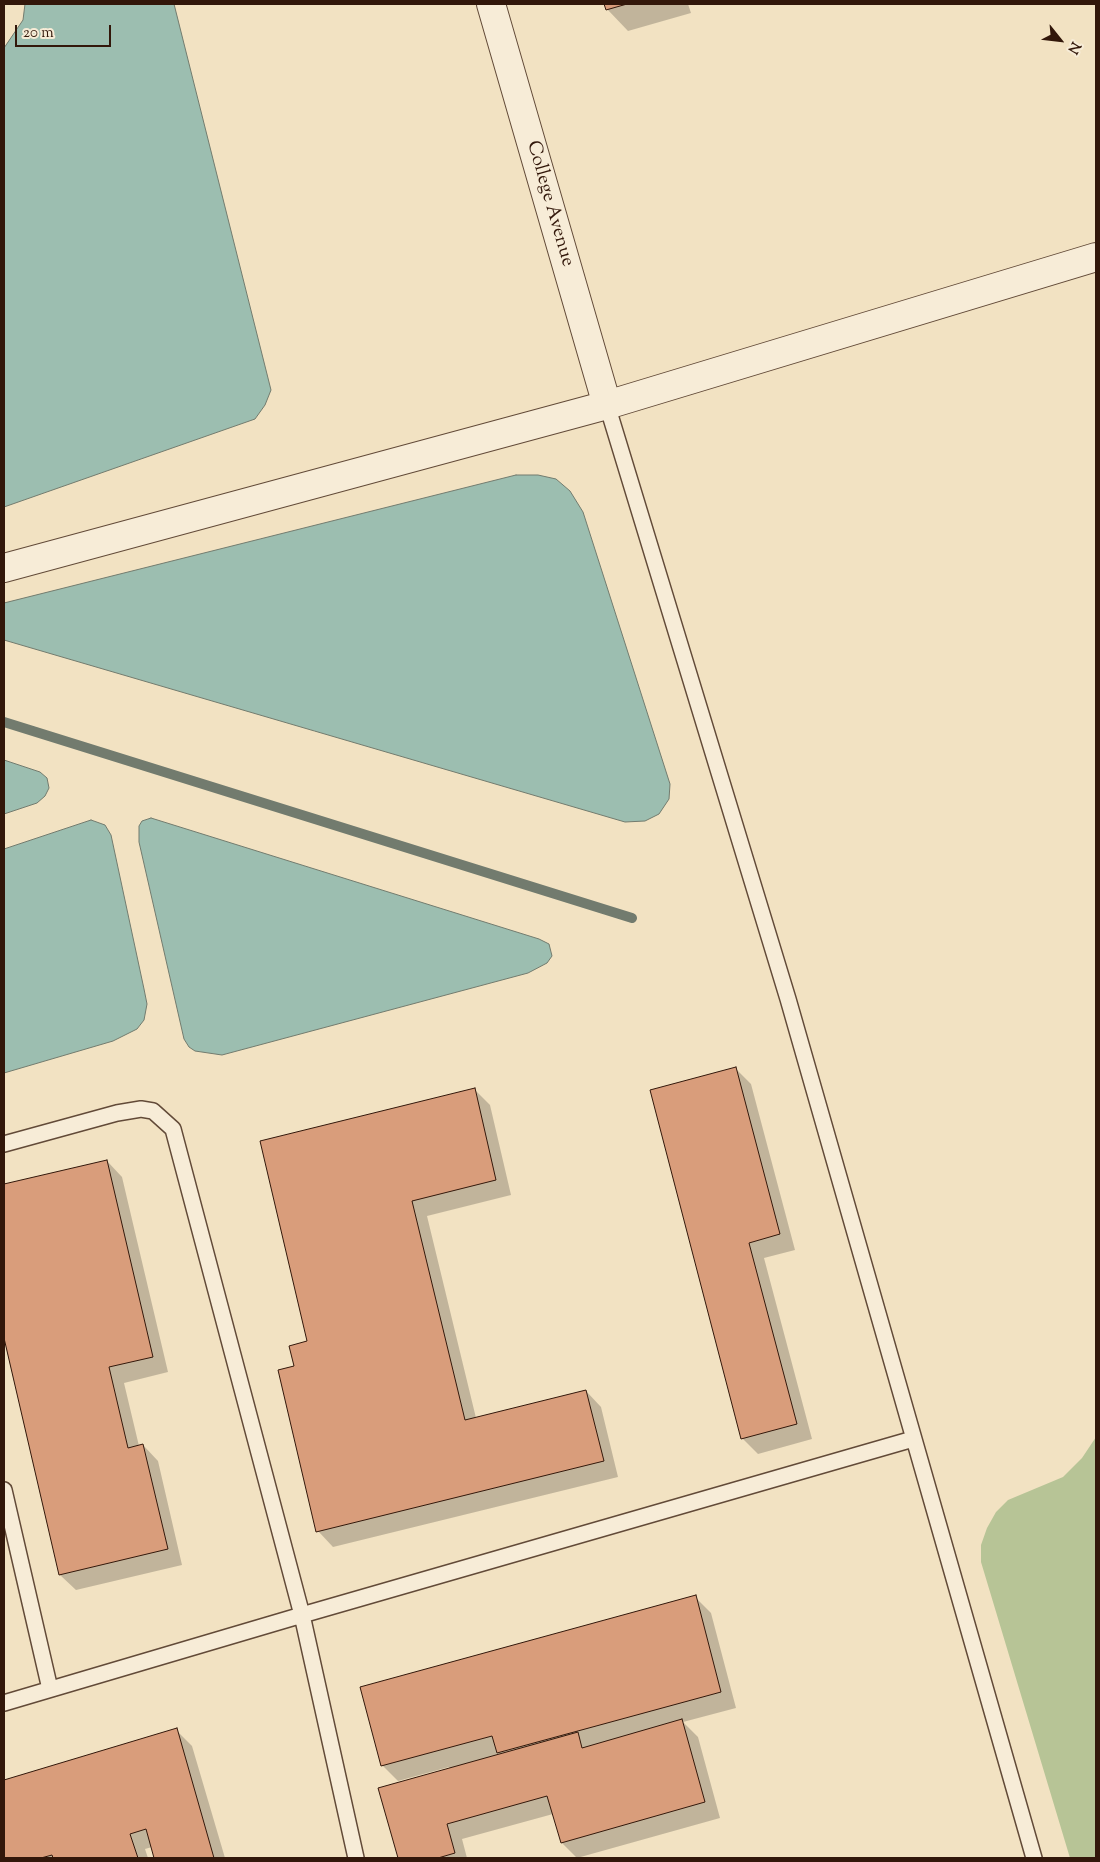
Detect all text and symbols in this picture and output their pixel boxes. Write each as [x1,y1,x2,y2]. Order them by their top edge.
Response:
scale bar [18,15,114,47]
north arrow [1035,15,1085,65]
text: 20 m [23,23,54,44]
text: N [1062,38,1085,57]
street label: College Avenue [520,138,578,270]

